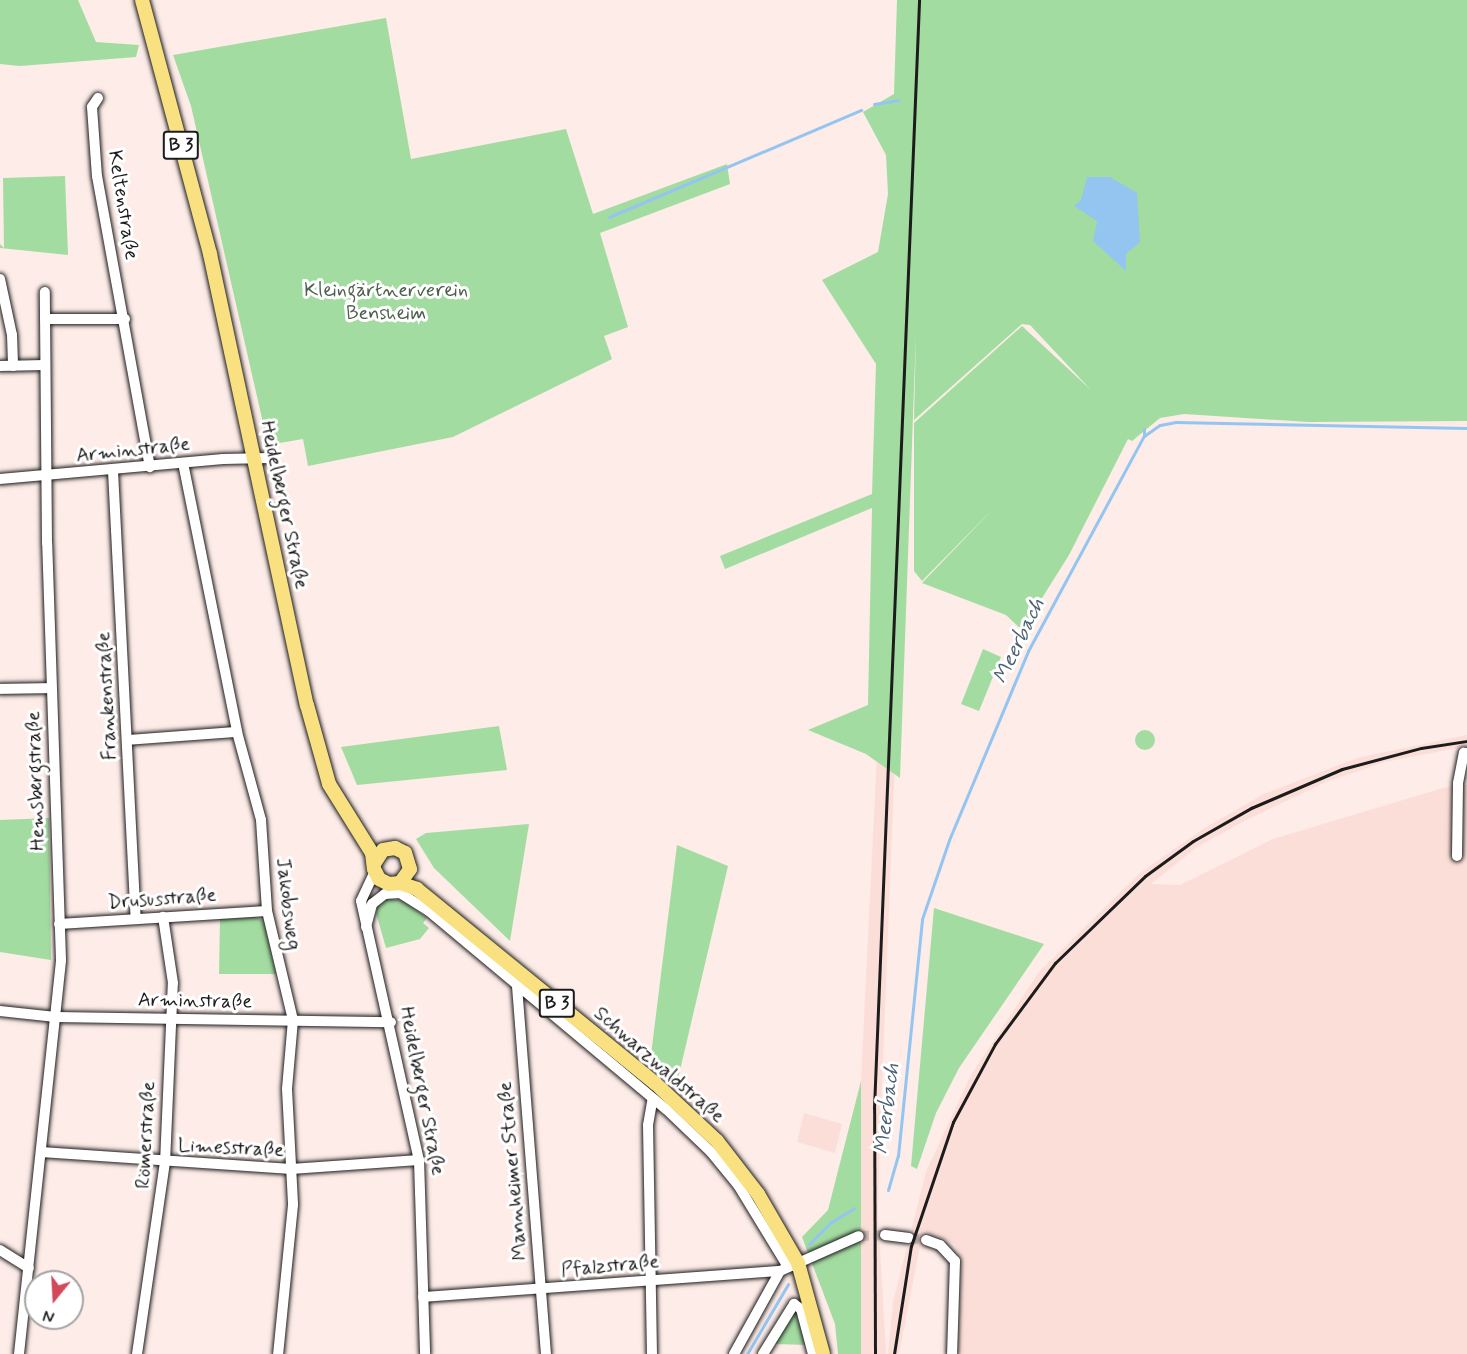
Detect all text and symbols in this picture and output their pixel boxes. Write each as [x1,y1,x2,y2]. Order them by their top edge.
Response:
road number: B 3 [162,130,201,160]
street label: Keltenstraße [102,148,144,262]
park label: Kleingärtnerverein Bensheim [304,278,468,325]
street label: Heidelberger Straße [254,419,314,591]
street label: Arminstraße [75,432,191,468]
water label: Meerbach [988,594,1050,688]
street label: Frankenstraße [92,631,122,761]
street label: Hemsbergstraße [22,711,50,851]
street label: Jakobsweg [270,857,306,951]
street label: Drususstraße [107,883,217,915]
street label: Arminstraße [138,988,252,1014]
road number: B 3 [538,988,576,1018]
street label: Schwarzwaldstraße [589,1002,729,1128]
street label: Heidelberger Straße [394,1005,450,1177]
water label: Meerbach [869,1062,905,1156]
street label: Römerstraße [131,1081,161,1189]
street label: Mannheimer Straße [493,1082,533,1260]
street label: Limesstraße [177,1133,285,1163]
street label: Pfalzstraße [560,1250,660,1282]
north arrow [24,1270,84,1330]
text: N [41,1304,57,1327]

